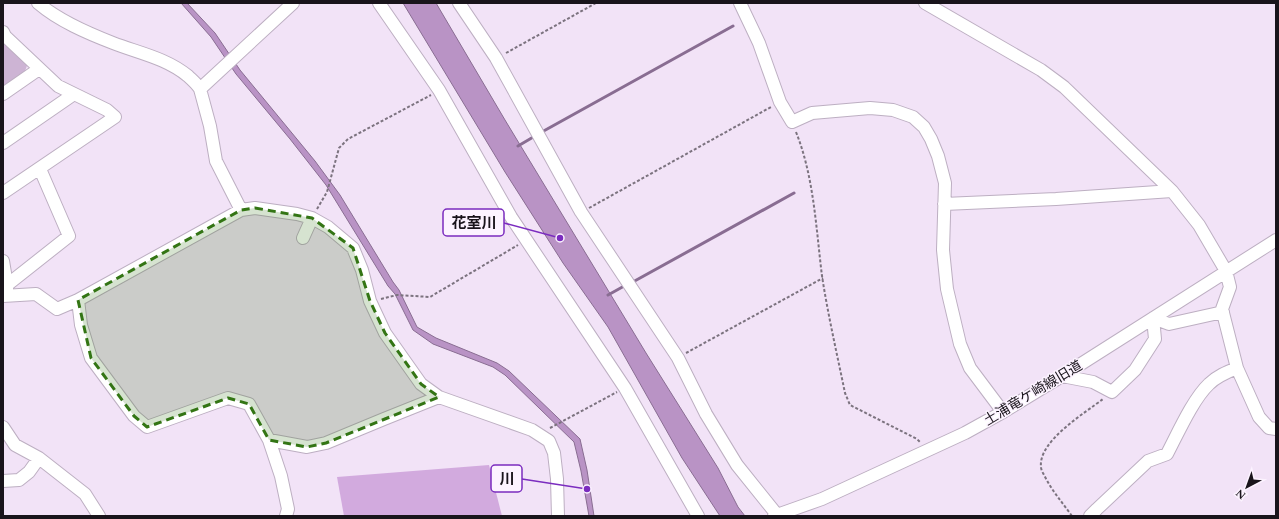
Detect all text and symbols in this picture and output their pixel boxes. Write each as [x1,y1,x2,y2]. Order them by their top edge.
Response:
callout: 花室川 [443,209,504,236]
text: 花室川 [451,212,497,235]
street label: 土浦竜ケ崎線旧道 [980,355,1086,431]
callout: 川 [491,465,522,492]
north arrow [1227,467,1267,507]
text: 川 [499,468,515,491]
text: N [1232,485,1250,504]

